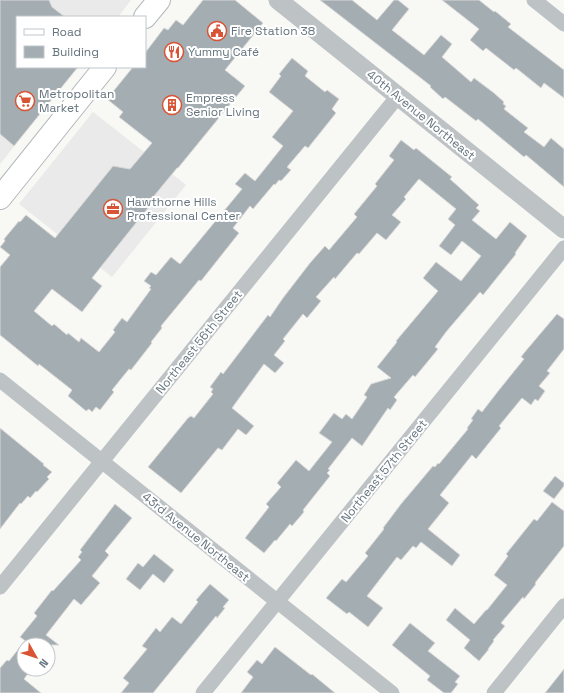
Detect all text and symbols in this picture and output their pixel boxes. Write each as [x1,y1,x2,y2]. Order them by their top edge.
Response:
legend [16,16,146,68]
public building icon: Fire Station 38 [206,20,228,42]
place label: Fire Station 38 [231,23,315,39]
text: Road [52,24,81,40]
restaurant icon: Yummy Café [163,41,185,63]
text: Building [52,44,99,60]
place label: Yummy Café [188,44,259,60]
street label: 40th Avenue Northeast [364,66,478,164]
place label: Metropolitan Market [39,86,114,116]
supermarket icon: Metropolitan Market [14,90,36,112]
place label: Empress Senior Living [186,90,260,120]
building icon: Empress Senior Living [161,94,183,116]
place label: Hawthorne Hills Professional Center [127,194,241,224]
office icon: Hawthorne Hills Professional Center [102,198,124,220]
street label: Northeast 56th Street [152,287,246,397]
street label: Northeast 57th Street [338,416,430,526]
street label: 43rd Avenue Northeast [139,489,253,585]
north arrow [16,637,56,677]
text: N [36,656,52,671]

